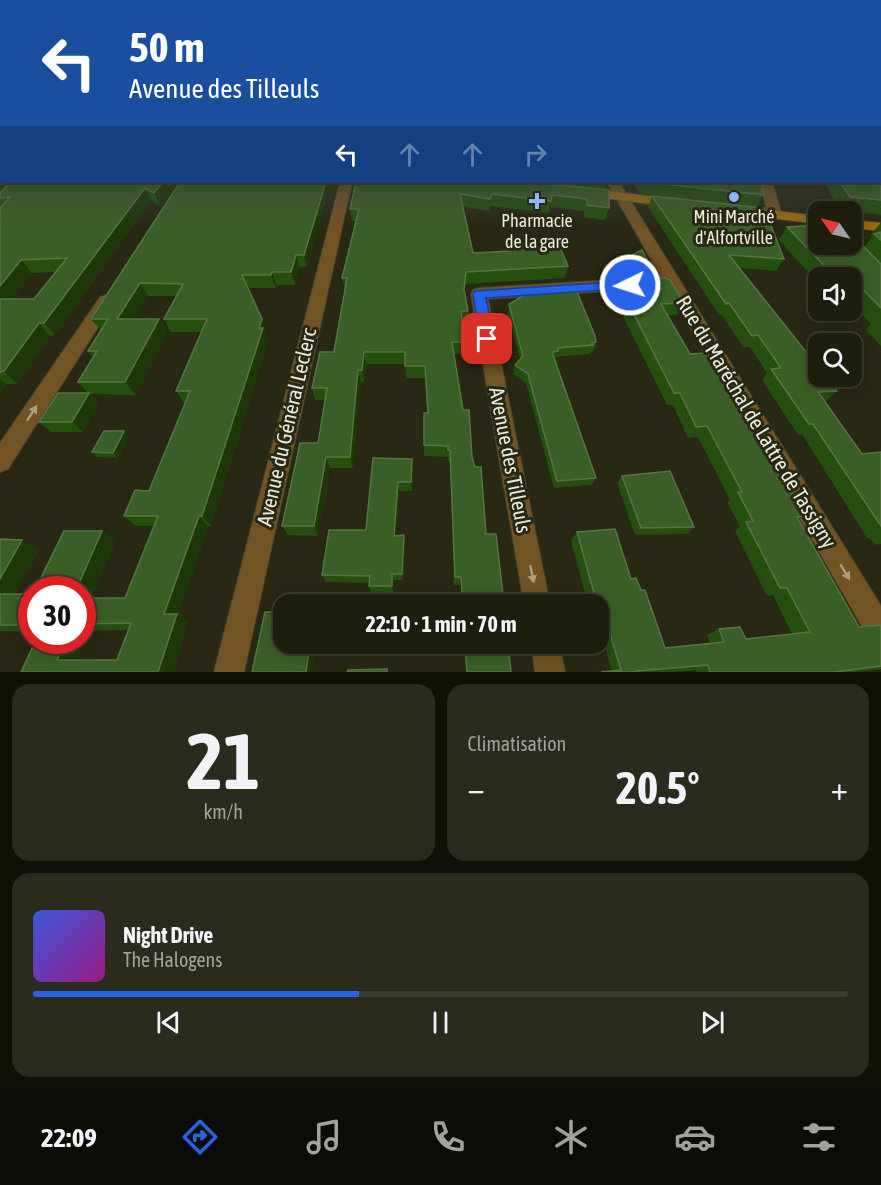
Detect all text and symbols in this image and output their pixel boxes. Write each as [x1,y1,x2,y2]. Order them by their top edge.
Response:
text: 50 m [129,23,204,71]
icon: left [30,24,108,102]
text: Avenue des Tilleuls [129,73,319,104]
icon: left [330,138,363,171]
icon: ahead [393,138,426,171]
icon: ahead [456,138,489,171]
icon: right [519,138,552,171]
marker: Mini Marché d'Alfortville [727,190,741,204]
marker: Pharmacie de la gare [530,194,544,208]
north arrow [808,201,862,255]
map controls [808,201,862,387]
place label: Mini Marché d'Alfortville [694,206,774,248]
place label: Pharmacie de la gare [501,210,573,252]
position arrow [598,253,662,317]
button: sound [808,267,862,321]
street label: Rue du Maréchal de Lattre de Tassigny [672,291,842,552]
pin [461,313,512,364]
icon: arrive [470,322,503,355]
street label: Avenue du Général Leclerc [252,325,321,528]
button: search [808,333,862,387]
street label: Avenue des Tilleuls [485,385,537,535]
one-way arrow [26,405,37,421]
one-way arrow [527,564,536,583]
one-way arrow [840,564,850,581]
speed limit sign: 30 [18,576,96,654]
text: 22:10 · 1 min · 70 m [365,611,517,637]
text: 21 [187,716,260,806]
text: Climatisation [468,732,566,755]
text: 20.5° [616,762,700,814]
text: − [468,769,485,807]
text: + [831,769,848,807]
text: km/h [203,800,243,823]
text: Night Drive [123,922,213,948]
text: The Halogens [123,948,222,971]
icon: previous [152,1006,185,1039]
icon: pause [424,1006,457,1039]
icon: next [696,1006,729,1039]
icon: directions [179,1116,221,1158]
icon: music [303,1116,345,1158]
icon: phone [427,1116,469,1158]
icon: climate [550,1116,592,1158]
icon: car [674,1116,716,1158]
icon: filters [798,1116,840,1158]
text: 22:09 [41,1122,97,1153]

